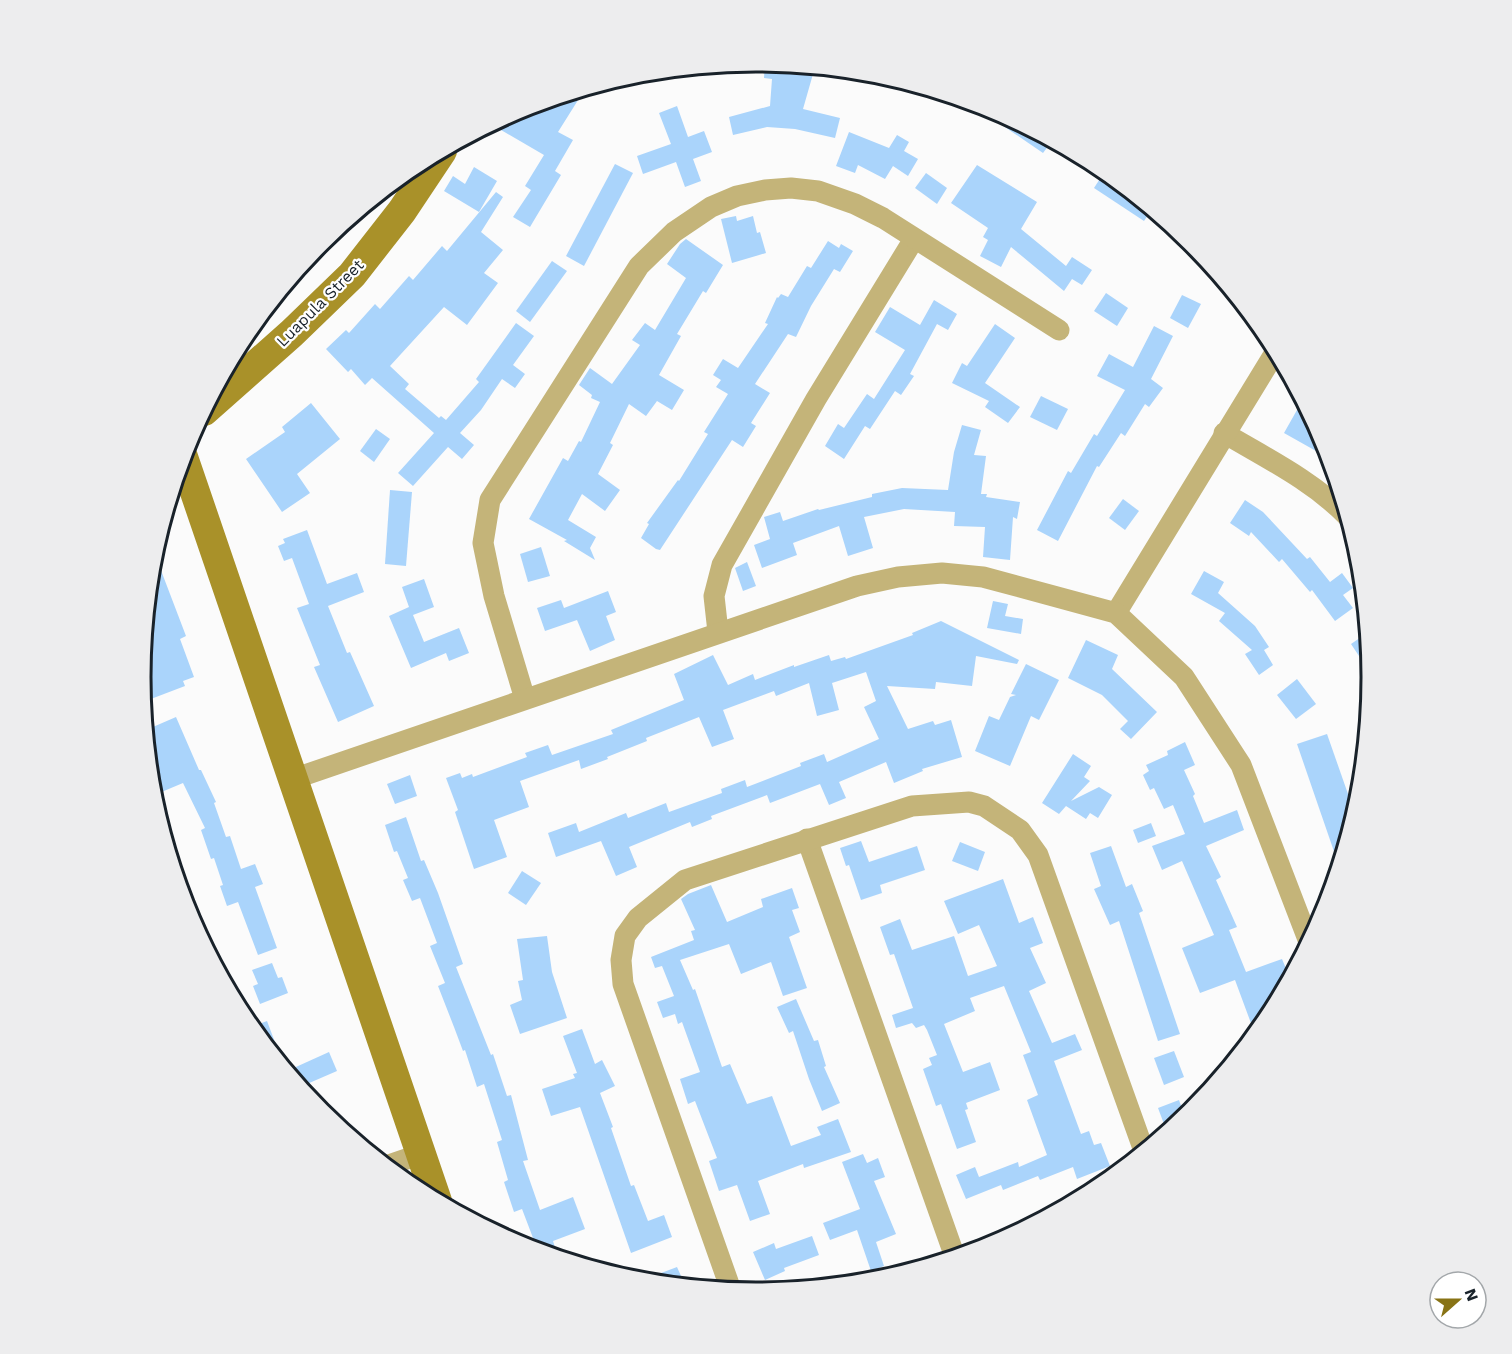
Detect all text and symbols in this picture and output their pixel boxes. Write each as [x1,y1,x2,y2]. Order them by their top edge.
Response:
street label: Luapula Street [272,255,368,351]
north arrow [1428,1270,1488,1330]
text: N [1461,1286,1483,1304]

